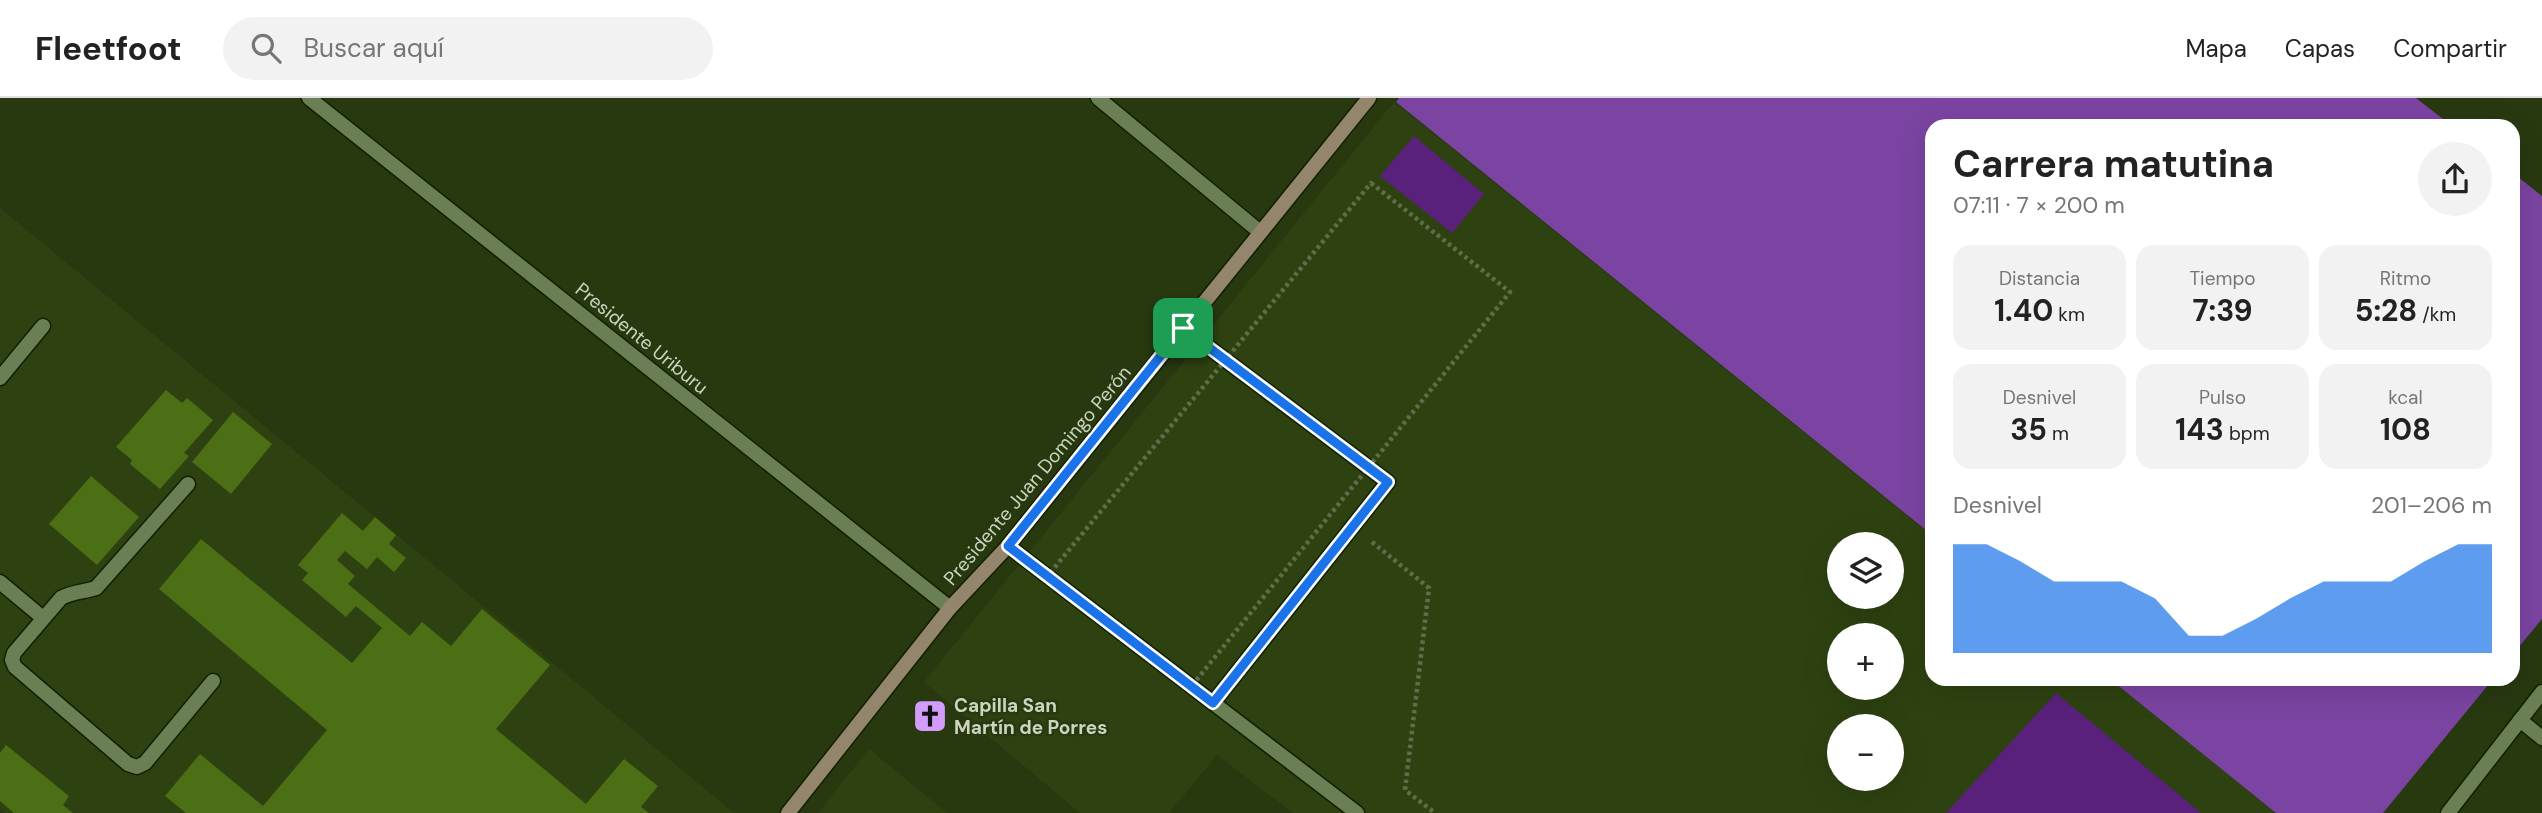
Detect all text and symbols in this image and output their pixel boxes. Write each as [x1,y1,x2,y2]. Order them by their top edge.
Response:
search box [223,17,713,80]
text: Fleetfoot [35,27,181,70]
icon: search [247,29,285,67]
text: Buscar aquí [303,31,444,65]
text: Mapa [2185,33,2247,64]
text: Capas [2285,33,2355,64]
text: Compartir [2393,33,2507,64]
text: Carrera matutina [1953,139,2274,189]
button: share [2418,142,2492,216]
text: 07:11 · 7 × 200 m [1953,190,2125,220]
text: Distancia [1999,266,2080,291]
text: Tiempo [2189,266,2256,291]
text: Ritmo [2380,266,2431,291]
street label: Presidente Uriburu [570,277,713,400]
text: 1.40 [1994,291,2053,330]
text: 7:39 [2192,291,2253,330]
text: 5:28 [2355,291,2417,330]
pin [1153,298,1213,358]
text: km [2053,302,2085,327]
text: /km [2417,302,2456,327]
icon: arrive [1164,309,1202,347]
street label: Presidente Juan Domingo Perón [938,360,1137,590]
text: Desnivel [2003,385,2076,410]
text: Pulso [2199,385,2246,410]
text: kcal [2388,385,2423,410]
text: 35 [2010,410,2047,449]
text: 143 [2175,410,2224,449]
text: 108 [2380,410,2431,449]
text: m [2047,421,2069,446]
text: bpm [2224,421,2270,446]
text: Desnivel [1953,490,2042,520]
text: 201–206 m [2371,490,2492,520]
map controls [1827,532,1904,791]
button: layers [1827,532,1904,609]
button: + [1827,623,1904,700]
place label: Capilla San Martín de Porres [954,693,1107,740]
church icon: Capilla San Martín de Porres [911,697,949,735]
button: − [1827,714,1904,791]

